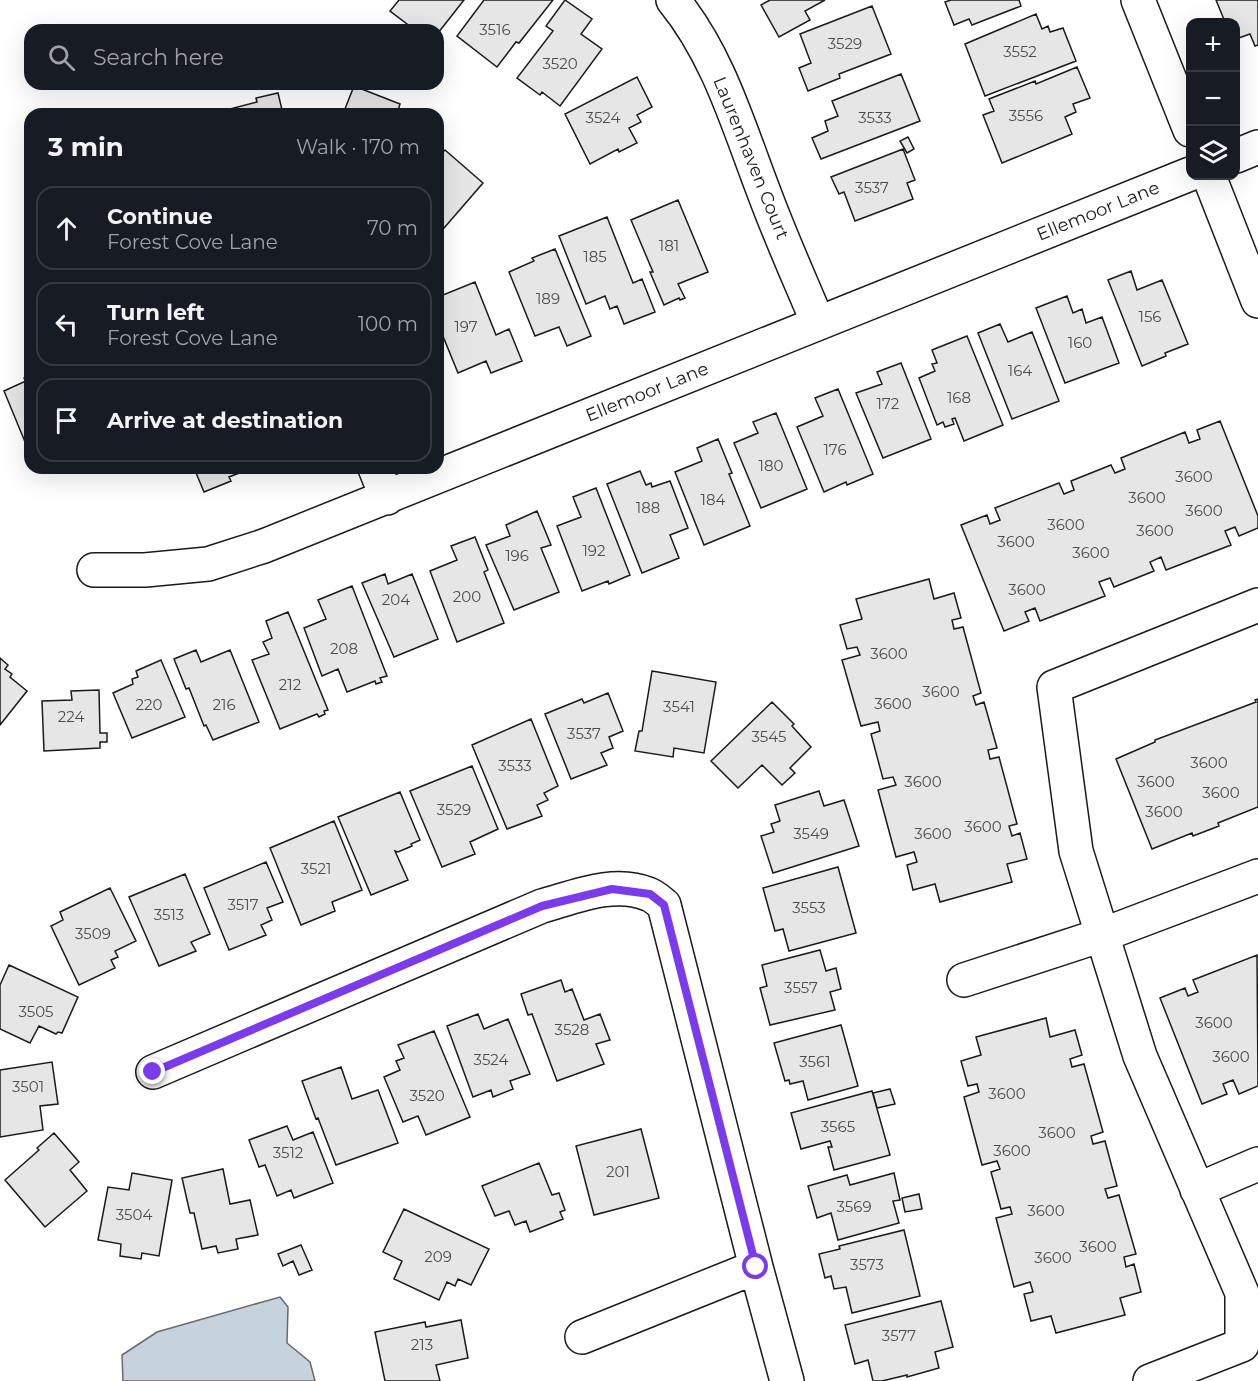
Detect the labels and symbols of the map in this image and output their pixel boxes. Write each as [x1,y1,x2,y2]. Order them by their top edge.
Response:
house number: 3516 [479,20,511,39]
house number: 3529 [828,34,862,53]
house number: 3552 [1003,42,1037,61]
house number: 3520 [542,54,578,73]
street label: Laurenhaven Court [708,73,794,243]
house number: 3556 [1009,106,1043,125]
house number: 3524 [586,108,620,127]
house number: 3533 [858,108,892,127]
street label: Ellemoor Lane [1033,176,1163,246]
house number: 3537 [855,178,889,197]
house number: 181 [659,236,679,255]
house number: 185 [583,247,607,266]
house number: 189 [536,289,560,308]
house number: 156 [1138,307,1162,326]
house number: 197 [454,317,478,336]
house number: 160 [1068,333,1092,352]
street label: Ellemoor Lane [582,357,712,427]
house number: 164 [1008,361,1032,380]
house number: 168 [947,388,971,407]
house number: 172 [877,394,899,413]
house number: 176 [823,440,847,459]
house number: 180 [759,456,784,475]
house number: 3600 [1175,467,1213,486]
house number: 3600 [1128,488,1166,507]
house number: 184 [701,490,726,509]
house number: 188 [636,498,660,517]
house number: 3600 [1185,501,1223,520]
house number: 3600 [1047,515,1085,534]
house number: 3600 [1136,521,1174,540]
house number: 3600 [997,532,1035,551]
house number: 192 [582,541,606,560]
house number: 3600 [1072,543,1110,562]
house number: 196 [505,546,529,565]
house number: 3600 [1008,580,1046,599]
house number: 200 [453,587,481,606]
house number: 204 [382,590,410,609]
house number: 208 [330,639,358,658]
house number: 3600 [870,644,908,663]
house number: 212 [279,675,301,694]
house number: 3600 [922,682,960,701]
house number: 3600 [874,694,912,713]
house number: 220 [136,695,163,714]
house number: 216 [212,695,236,714]
house number: 3541 [663,697,695,716]
house number: 224 [58,707,84,726]
house number: 3537 [567,724,601,743]
house number: 3545 [751,727,787,746]
house number: 3600 [1190,753,1228,772]
house number: 3533 [498,756,532,775]
house number: 3600 [904,772,942,791]
house number: 3600 [1137,772,1175,791]
house number: 3600 [1202,783,1240,802]
house number: 3529 [437,800,471,819]
house number: 3600 [1145,802,1183,821]
house number: 3600 [964,817,1002,836]
house number: 3549 [793,824,829,843]
house number: 3600 [914,824,952,843]
house number: 3521 [301,859,331,878]
house number: 3517 [227,895,259,914]
house number: 3553 [792,898,826,917]
house number: 3513 [154,905,184,924]
house number: 3509 [75,924,111,943]
house number: 3557 [784,978,818,997]
house number: 3505 [18,1002,54,1021]
house number: 3600 [1195,1013,1233,1032]
house number: 3528 [555,1020,589,1039]
house number: 3600 [1212,1047,1250,1066]
house number: 3524 [474,1050,508,1069]
house number: 3561 [799,1052,831,1071]
route end [139,1058,165,1084]
house number: 3501 [12,1077,44,1096]
house number: 3600 [988,1084,1026,1103]
house number: 3520 [409,1086,445,1105]
house number: 3565 [821,1117,855,1136]
house number: 3600 [1038,1123,1076,1142]
house number: 3600 [993,1141,1031,1160]
house number: 3512 [273,1143,303,1162]
house number: 201 [606,1162,630,1181]
house number: 3569 [836,1197,872,1216]
house number: 3600 [1027,1201,1065,1220]
house number: 3504 [116,1205,152,1224]
house number: 3600 [1079,1237,1117,1256]
house number: 209 [424,1247,452,1266]
house number: 3600 [1034,1248,1072,1267]
route start [742,1253,768,1279]
house number: 3573 [850,1255,884,1274]
house number: 3577 [882,1326,916,1345]
house number: 213 [411,1335,433,1354]

